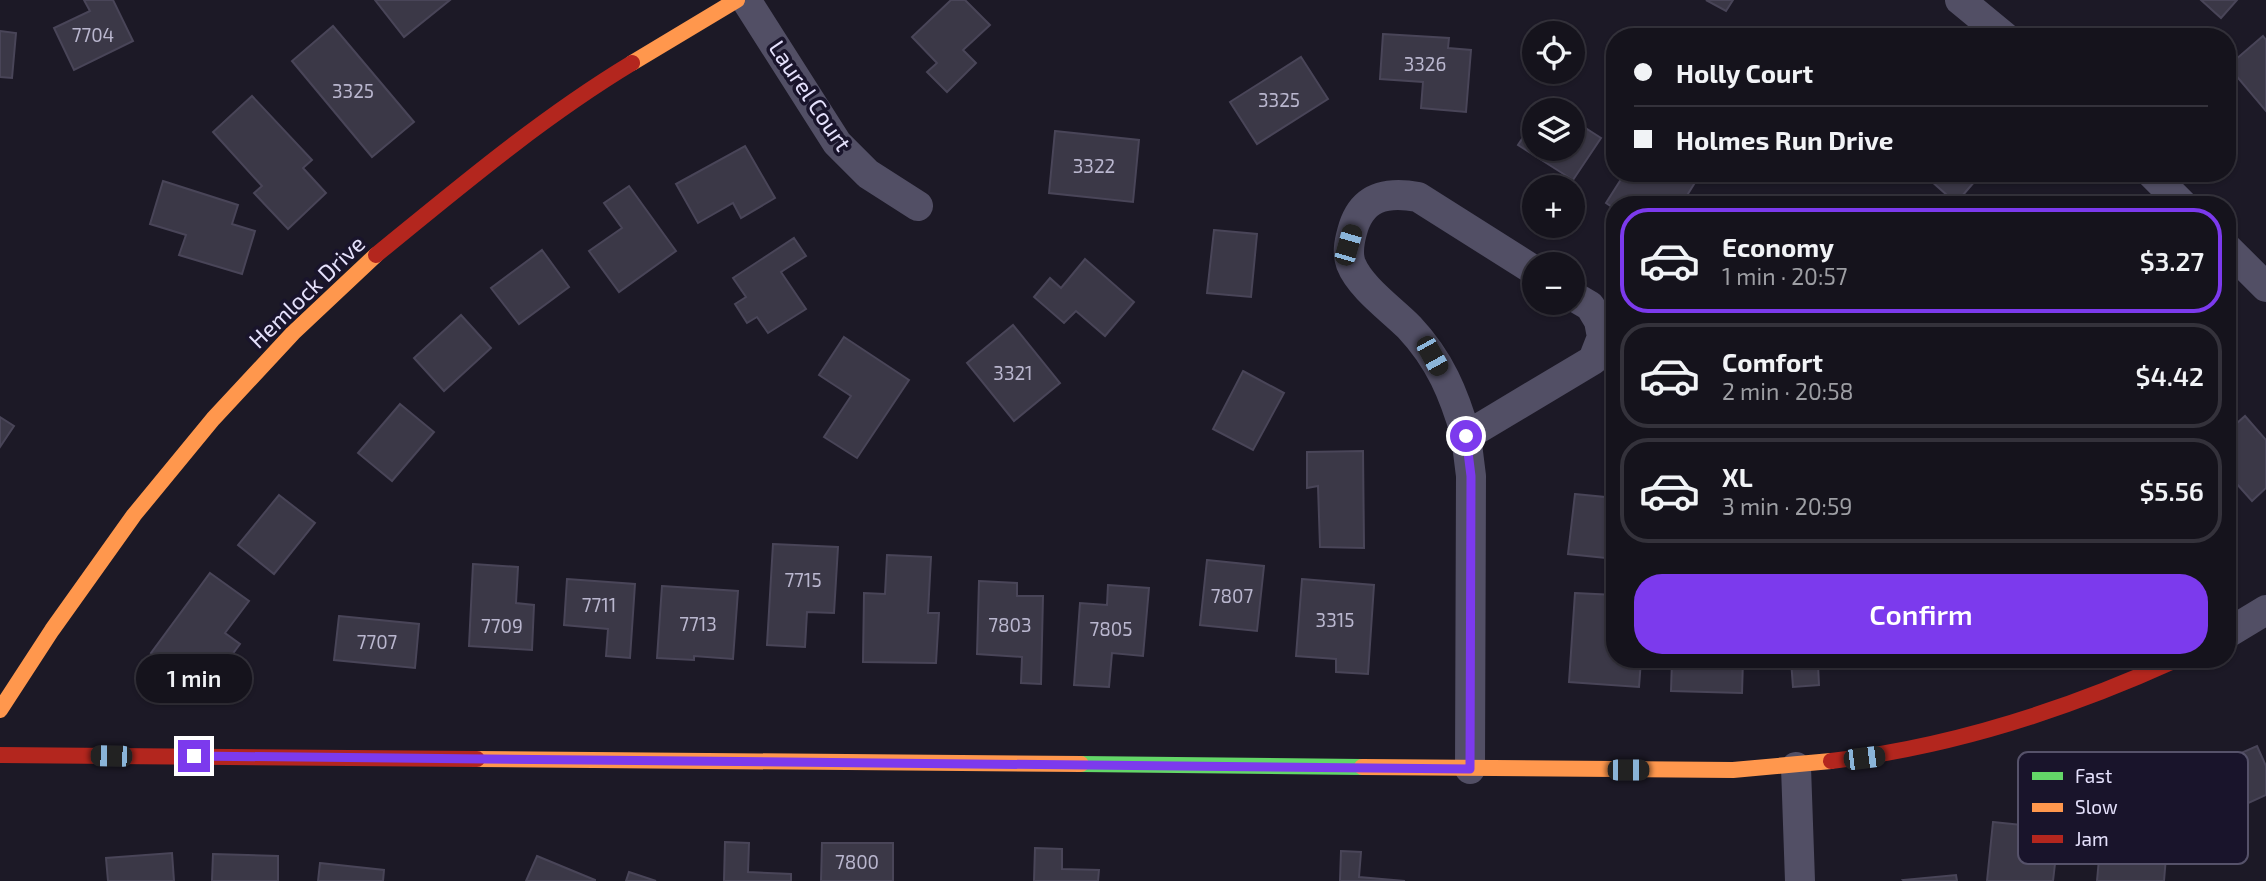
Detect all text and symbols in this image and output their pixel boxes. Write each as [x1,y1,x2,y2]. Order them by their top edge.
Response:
map controls [1522,21,1585,315]
button: locate [1522,21,1585,84]
house number: 7704 [72,23,114,46]
street label: Laurel Court [764,35,858,156]
house number: 3326 [1404,52,1446,75]
text: Holly Court [1676,57,1813,88]
house number: 3325 [332,79,374,102]
house number: 3325 [1258,88,1300,111]
button: layers [1522,98,1585,161]
text: Holmes Run Drive [1676,124,1894,155]
house number: 3322 [1073,154,1115,177]
button: + [1522,175,1585,238]
car [1333,222,1364,268]
street label: Hemlock Drive [243,229,370,354]
icon: car [1638,229,1701,292]
text: Economy [1722,231,1834,262]
text: $3.27 [2140,245,2204,276]
button: − [1522,252,1585,315]
text: 1 min · 20:57 [1722,262,1848,290]
car [1413,333,1452,379]
icon: car [1638,344,1701,407]
text: Comfort [1722,346,1823,377]
text: $4.42 [2136,360,2204,391]
house number: 3321 [993,361,1033,384]
text: 2 min · 20:58 [1722,377,1853,405]
route start [1450,420,1482,452]
icon: car [1638,459,1701,522]
text: XL [1722,461,1753,492]
text: $5.56 [2139,475,2204,506]
text: 3 min · 20:59 [1722,492,1853,520]
house number: 7715 [784,568,822,591]
button: Confirm [1634,574,2208,654]
house number: 7807 [1211,584,1253,607]
house number: 7711 [582,593,616,616]
house number: 3315 [1316,608,1354,631]
house number: 7713 [679,612,717,635]
house number: 7803 [988,613,1032,636]
house number: 7709 [481,614,523,637]
house number: 7805 [1090,617,1132,640]
house number: 7707 [357,630,398,653]
callout: 1 min [136,654,252,704]
text: 1 min [167,664,221,692]
route end [178,740,210,772]
car [90,745,133,767]
car [1842,745,1887,771]
legend [2018,752,2248,864]
car [1608,760,1650,781]
text: Fast [2075,764,2112,787]
text: Slow [2075,795,2118,818]
text: Jam [2075,827,2109,850]
house number: 7800 [835,850,879,873]

